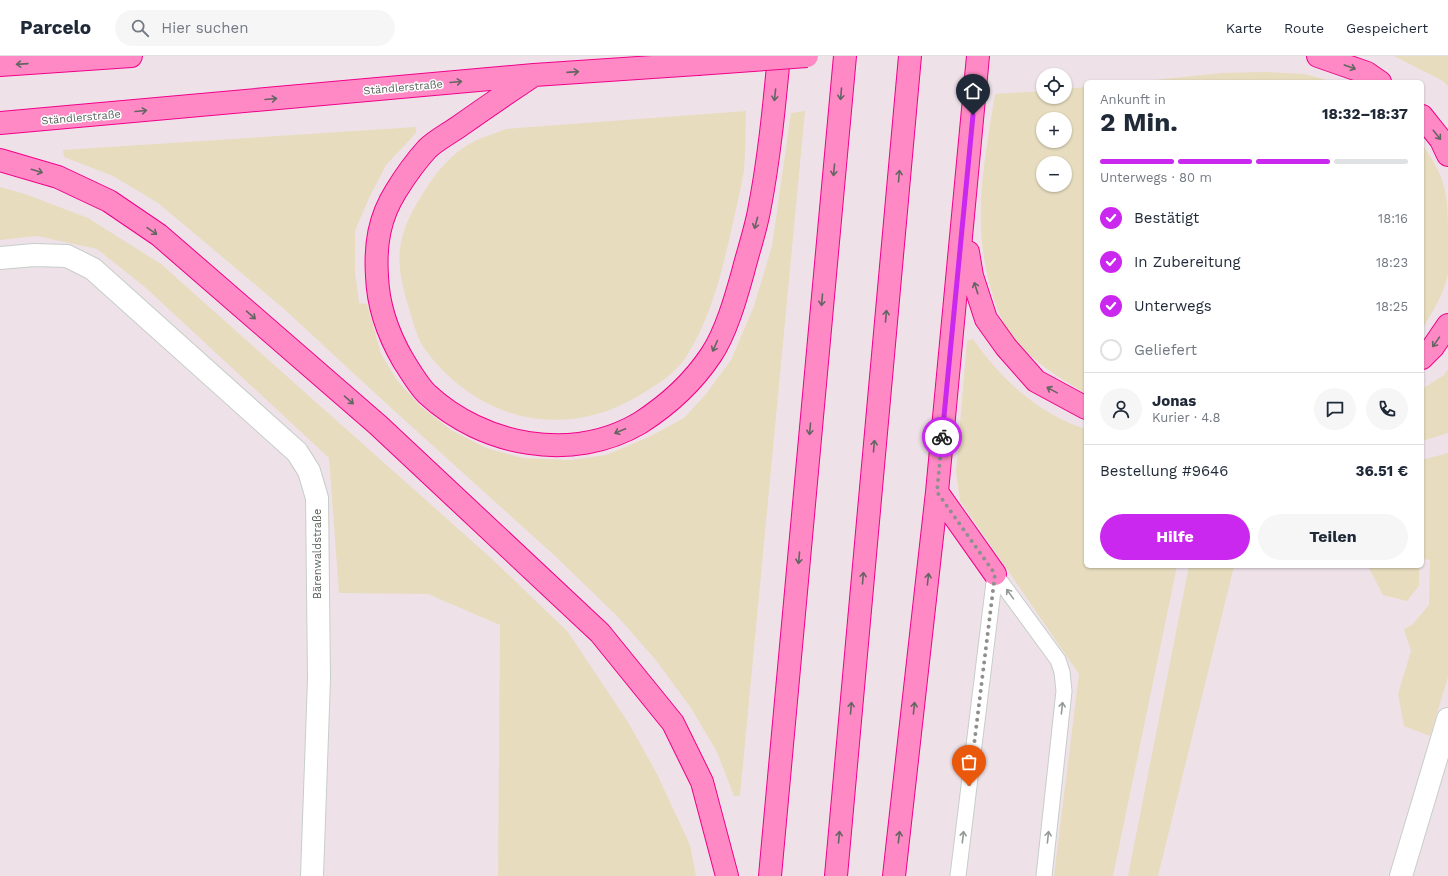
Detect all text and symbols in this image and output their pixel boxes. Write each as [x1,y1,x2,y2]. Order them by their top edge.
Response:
search box [115,10,395,46]
text: Parcelo [20,16,91,39]
icon: search [129,17,151,39]
text: Hier suchen [161,19,248,37]
text: Karte [1226,20,1262,36]
text: Route [1284,20,1324,36]
text: Gespeichert [1346,20,1428,36]
one-way arrow [16,60,29,67]
one-way arrow [1344,63,1356,71]
map controls [1036,68,1072,192]
button: locate [1036,68,1072,104]
one-way arrow [566,69,579,76]
pin [956,74,990,115]
street label: Ständlerstraße [363,78,443,97]
one-way arrow [449,78,462,86]
icon: home [962,80,984,102]
one-way arrow [838,87,845,100]
one-way arrow [772,88,779,101]
text: Ankunft in [1100,92,1166,107]
one-way arrow [264,96,277,103]
text: 18:32–18:37 [1322,105,1408,123]
text: 2 Min. [1100,107,1178,137]
street label: Ständlerstraße [41,108,121,127]
one-way arrow [134,108,147,115]
button: + [1036,112,1072,148]
one-way arrow [1432,129,1441,140]
button: − [1036,156,1072,192]
one-way arrow [831,163,838,176]
one-way arrow [31,168,44,175]
one-way arrow [896,170,903,183]
text: Unterwegs · 80 m [1100,170,1212,185]
icon: check [1100,207,1122,229]
text: Bestätigt [1134,209,1199,227]
text: 18:16 [1378,211,1408,226]
one-way arrow [752,217,759,230]
one-way arrow [146,227,157,235]
icon: check [1100,251,1122,273]
text: In Zubereitung [1134,253,1241,271]
text: 18:23 [1376,255,1408,270]
one-way arrow [972,282,979,295]
one-way arrow [819,293,826,306]
icon: check [1100,295,1122,317]
text: Unterwegs [1134,297,1212,315]
text: 18:25 [1376,299,1408,314]
one-way arrow [245,310,255,319]
one-way arrow [883,310,890,323]
one-way arrow [1432,337,1440,348]
one-way arrow [711,340,719,352]
text: Geliefert [1134,341,1197,359]
one-way arrow [1046,385,1058,393]
button: person [1100,388,1142,430]
button: chat [1314,388,1356,430]
button: phone [1366,388,1408,430]
text: Jonas [1152,392,1196,410]
one-way arrow [344,395,354,405]
text: Kurier · 4.8 [1152,410,1221,425]
courier [922,417,962,457]
one-way arrow [807,422,814,435]
icon: bike [931,426,953,448]
one-way arrow [615,428,627,435]
one-way arrow [871,440,878,453]
text: Bestellung #9646 [1100,462,1228,480]
text: 36.51 € [1355,462,1408,480]
street label: Bärenwaldstraße [311,509,324,599]
button: Hilfe [1100,514,1250,560]
button: Teilen [1258,514,1408,560]
one-way arrow [795,551,802,564]
one-way arrow [859,572,866,585]
one-way arrow [924,573,931,586]
one-way arrow [1006,589,1014,600]
one-way arrow [847,702,855,715]
one-way arrow [910,702,917,715]
one-way arrow [1058,702,1066,715]
pin [952,745,986,786]
icon: bag [958,751,980,773]
one-way arrow [836,831,843,844]
one-way arrow [896,831,903,844]
one-way arrow [959,831,967,844]
one-way arrow [1044,831,1052,844]

